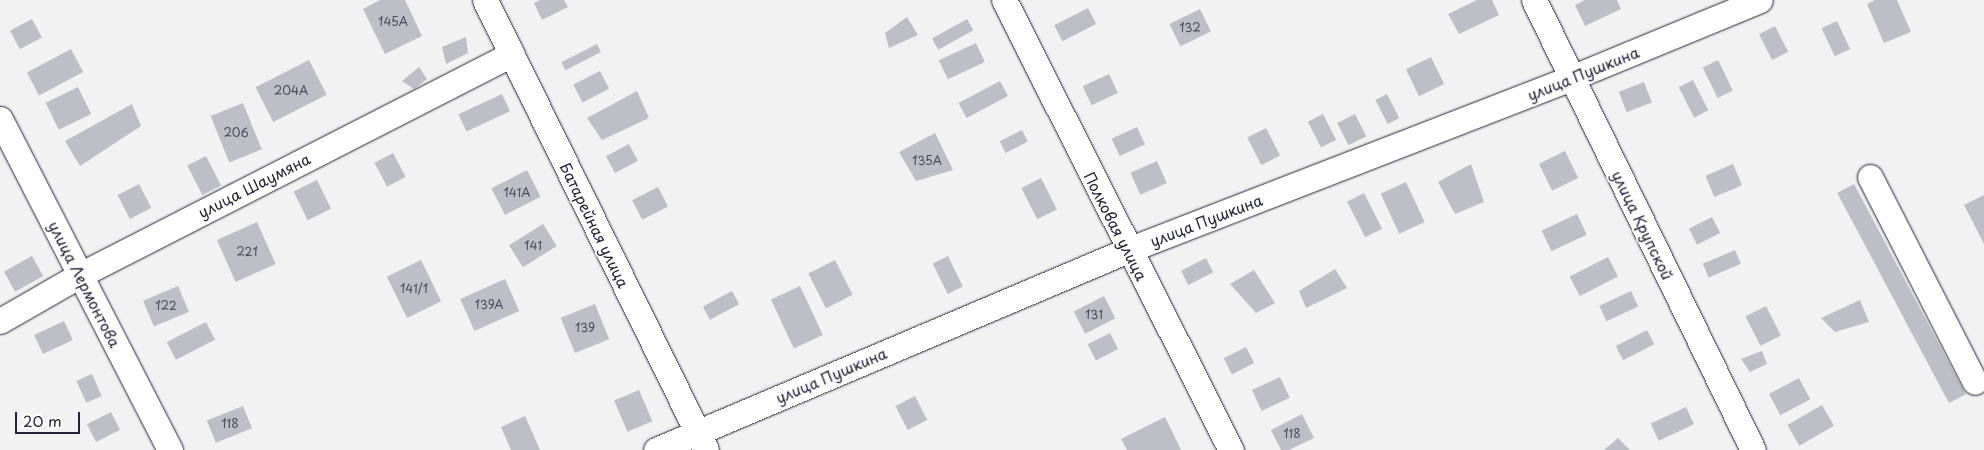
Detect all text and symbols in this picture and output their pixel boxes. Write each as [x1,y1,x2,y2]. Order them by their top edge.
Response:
house number: 145А [378,15,408,29]
house number: 132 [1179,21,1201,35]
street label: улица Пушкина [1524,42,1642,104]
house number: 204А [274,84,308,98]
house number: 206 [223,126,249,140]
street label: улица Шаумяна [195,149,313,221]
house number: 135А [912,154,942,168]
street label: Батарейная улица [557,159,633,291]
street label: улица Крупской [1609,167,1677,283]
street label: Полковая улица [1081,169,1151,283]
house number: 141А [503,186,531,200]
street label: улица Пушкина [1147,190,1265,250]
street label: улица Лермонтова [45,217,125,351]
house number: 141 [524,239,542,253]
house number: 221 [236,245,258,259]
house number: 141/1 [400,282,428,296]
house number: 139А [475,298,503,312]
house number: 122 [155,299,177,313]
house number: 131 [1085,308,1103,322]
house number: 139 [575,321,595,335]
street label: улица Пушкина [772,343,890,407]
scale bar [18,402,82,434]
text: 20 m [23,409,62,432]
house number: 118 [221,417,239,431]
house number: 118 [1283,427,1301,441]

